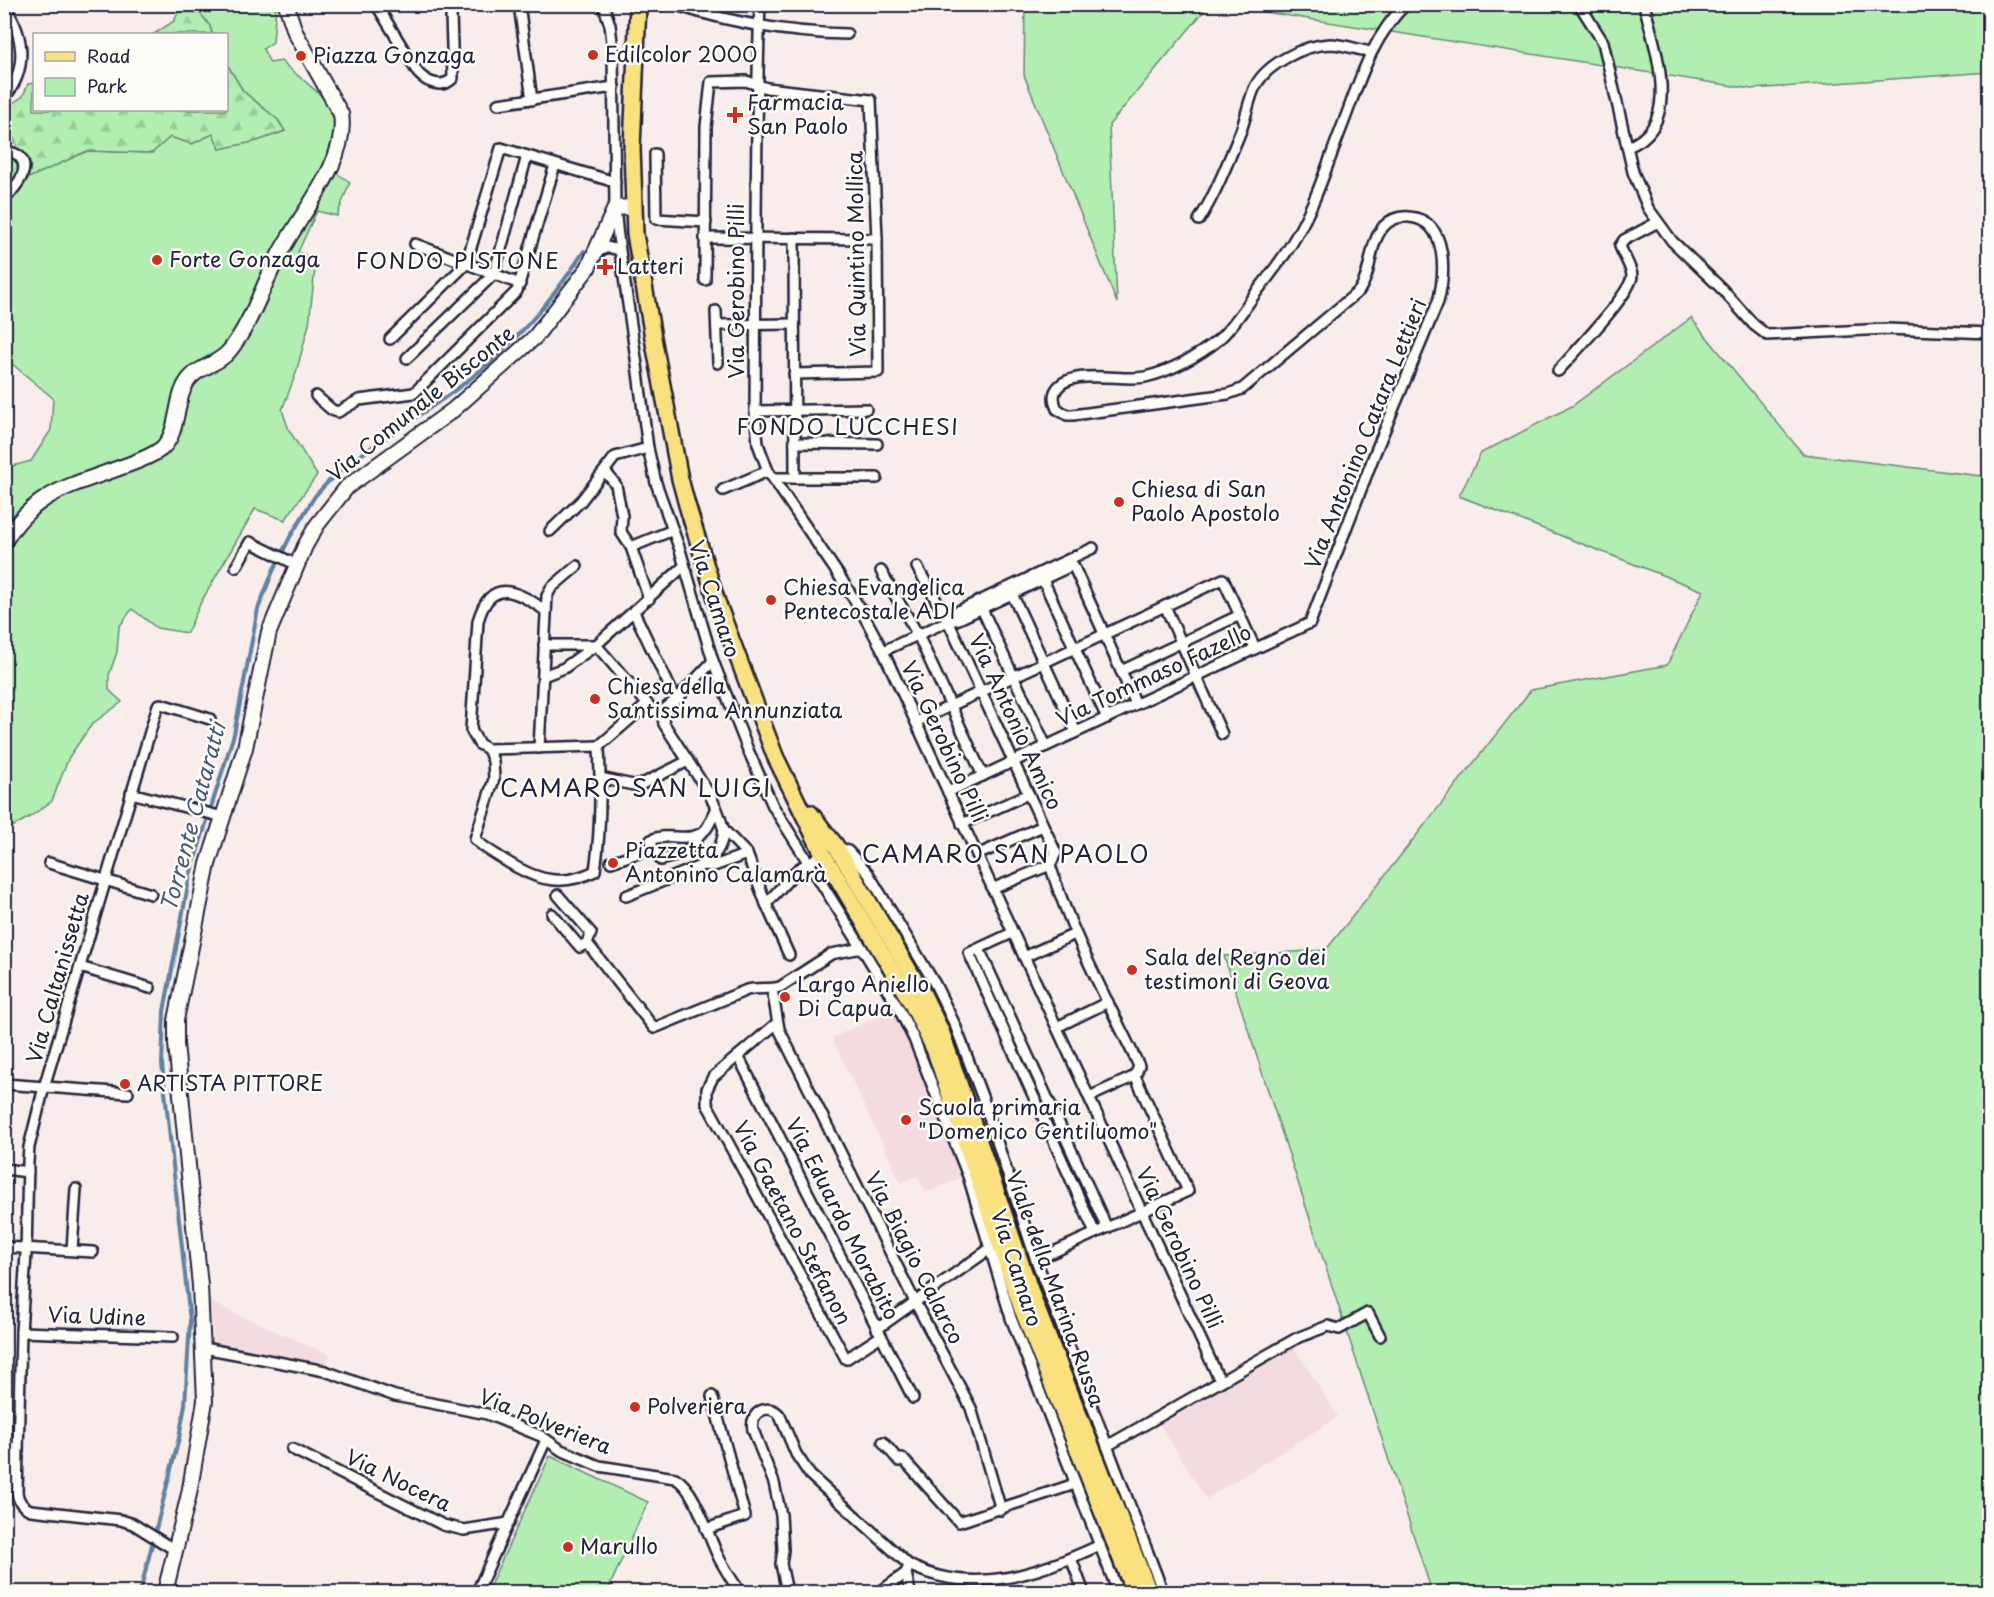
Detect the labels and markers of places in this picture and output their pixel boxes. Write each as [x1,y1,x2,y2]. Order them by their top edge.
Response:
place label: Edilcolor 2000 [605,37,757,69]
place label: Piazza Gonzaga [313,38,476,70]
marker: Edilcolor 2000 [586,48,600,62]
marker: Piazza Gonzaga [294,49,308,63]
place label: Farmacia San Paolo [747,85,848,141]
marker: Farmacia San Paolo [728,108,742,122]
place label: Forte Gonzaga [169,242,320,274]
place label: Latteri [617,249,684,281]
marker: Forte Gonzaga [150,253,164,267]
marker: Latteri [598,260,612,274]
place label: Chiesa di San Paolo Apostolo [1131,472,1280,528]
marker: Chiesa di San Paolo Apostolo [1112,495,1126,509]
place label: Chiesa Evangelica Pentecostale ADI [783,570,965,626]
marker: Chiesa Evangelica Pentecostale ADI [764,593,778,607]
place label: Chiesa della Santissima Annunziata [607,669,843,725]
marker: Chiesa della Santissima Annunziata [588,692,602,706]
place label: Piazzetta Antonino Calamarà [625,833,828,889]
marker: Piazzetta Antonino Calamarà [606,856,620,870]
place label: Sala del Regno dei testimoni di Geova [1144,940,1330,996]
marker: Sala del Regno dei testimoni di Geova [1125,963,1139,977]
place label: Largo Aniello Di Capua [797,967,929,1023]
marker: Largo Aniello Di Capua [778,990,792,1004]
place label: ARTISTA PITTORE [137,1066,323,1098]
marker: ARTISTA PITTORE [118,1077,132,1091]
place label: Scuola primaria "Domenico Gentiluomo" [918,1090,1157,1146]
marker: Scuola primaria "Domenico Gentiluomo" [899,1113,913,1127]
place label: Polveriera [647,1389,746,1421]
marker: Polveriera [628,1400,642,1414]
place label: Marullo [580,1529,658,1561]
marker: Marullo [561,1540,575,1554]

